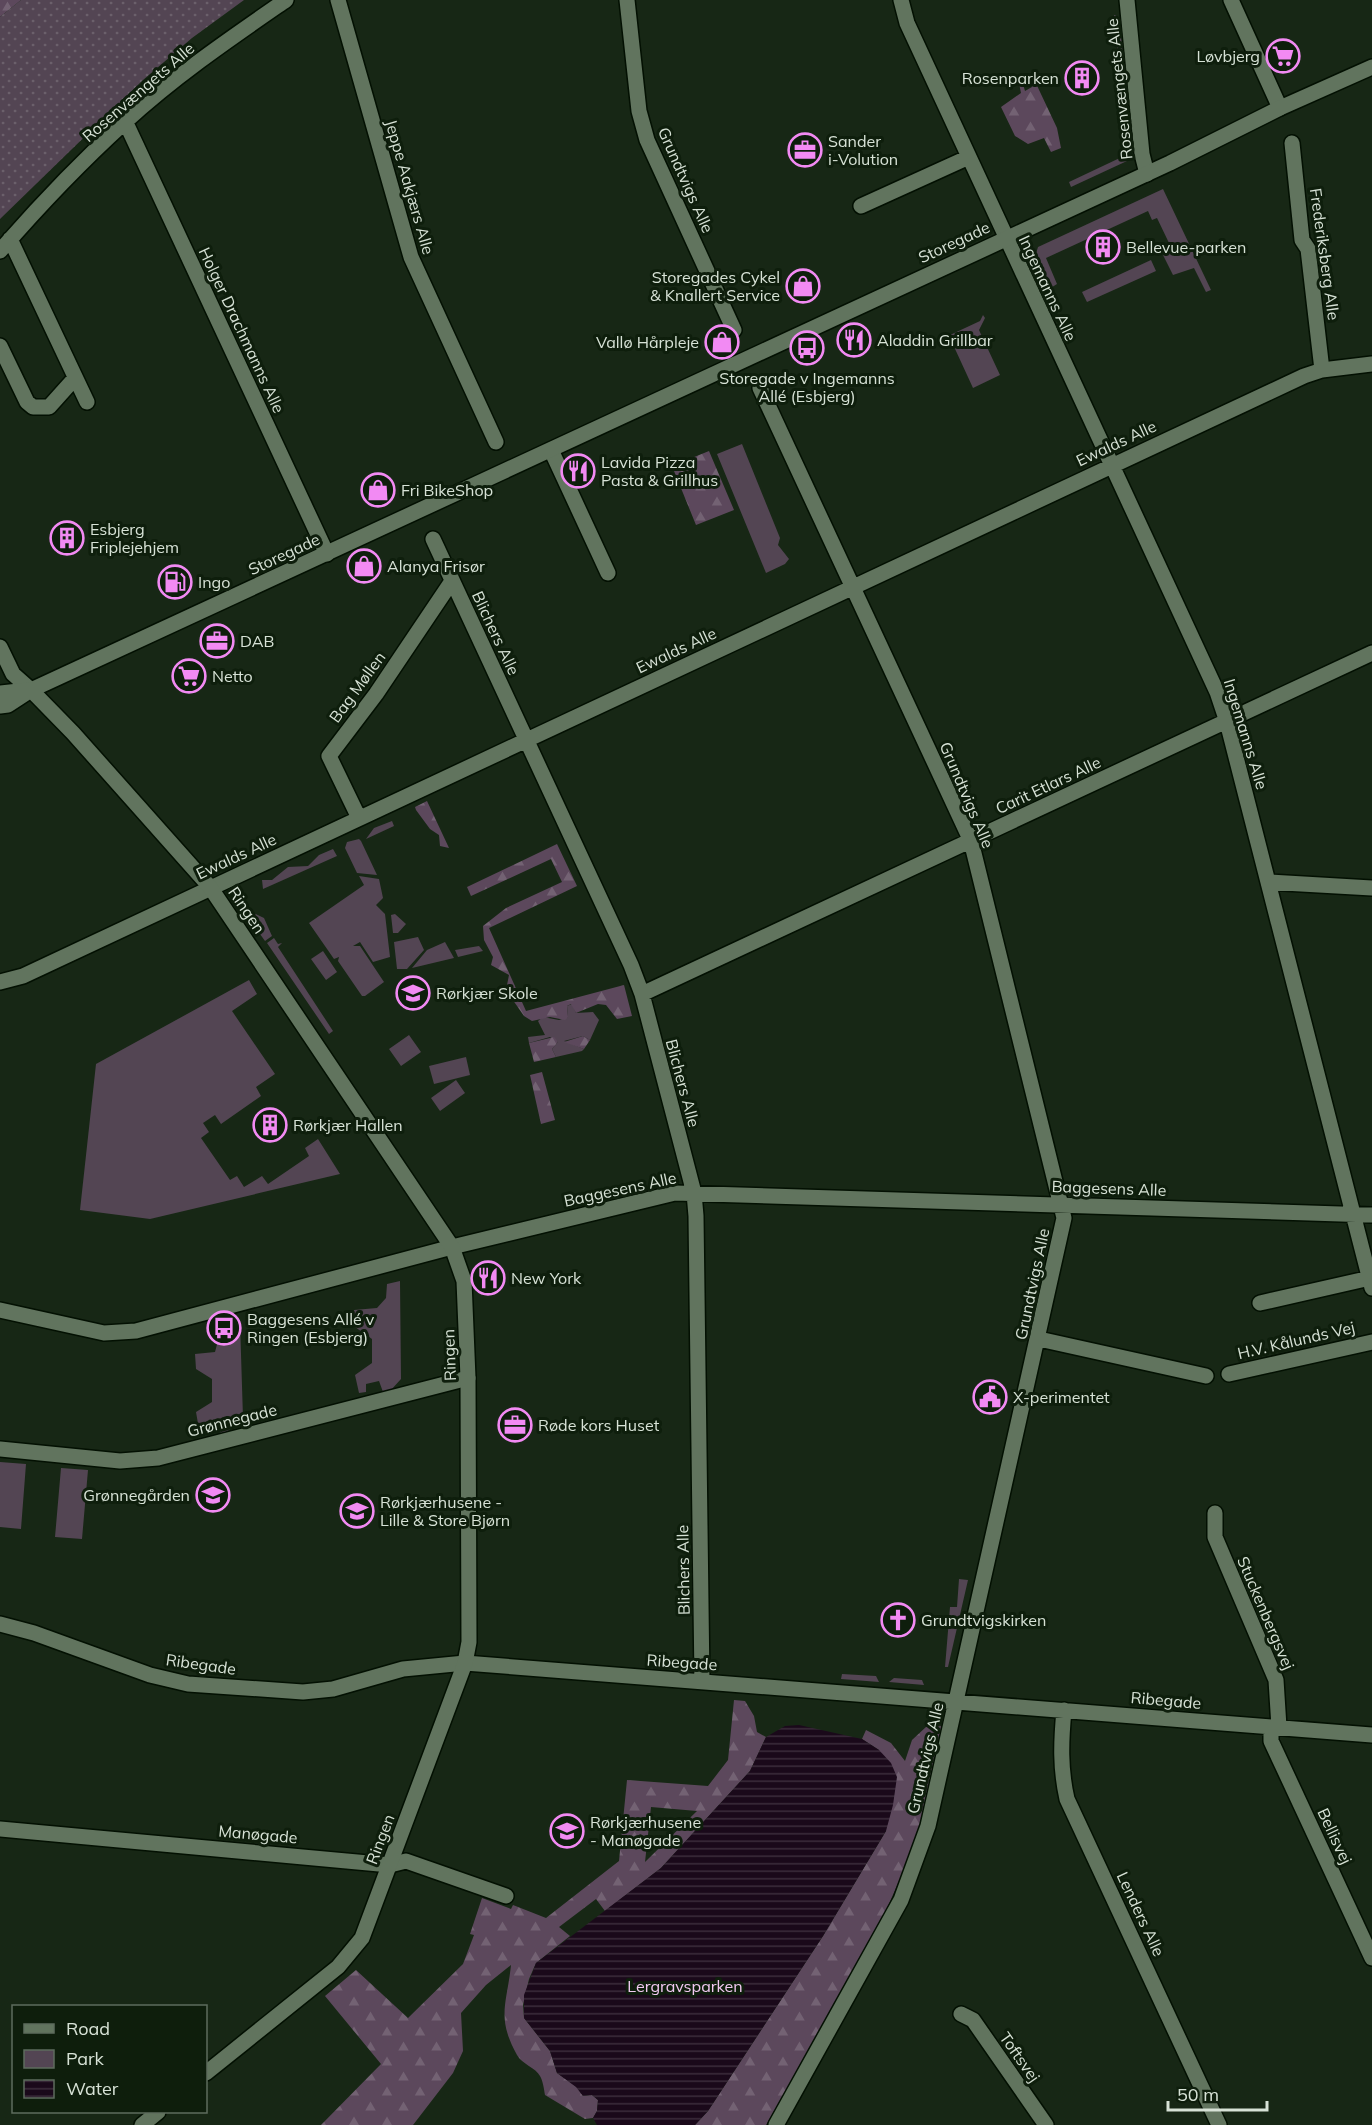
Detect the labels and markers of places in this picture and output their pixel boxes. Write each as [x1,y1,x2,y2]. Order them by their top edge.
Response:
supermarket icon: Løvbjerg [1265,38,1301,74]
place label: Løvbjerg [1196,46,1260,66]
building icon: Rosenparken [1064,60,1100,96]
place label: Rosenparken [962,68,1059,88]
place label: Sander i-Volution [828,131,898,169]
office icon: Sander i-Volution [787,132,823,168]
building icon: Bellevue-parken [1085,229,1121,265]
place label: Bellevue-parken [1126,237,1246,257]
place label: Storegades Cykel & Knallert Service [650,267,780,305]
shop icon: Storegades Cykel & Knallert Service [785,268,821,304]
restaurant icon: Aladdin Grillbar [836,322,872,358]
shop icon: Vallø Hårpleje [704,324,740,360]
bus stop icon: Storegade v Ingemanns Allé (Esbjerg) [789,330,825,366]
place label: Aladdin Grillbar [877,330,993,350]
place label: Vallø Hårpleje [596,332,699,352]
place label: Storegade v Ingemanns Allé (Esbjerg) [719,368,895,406]
place label: Lavida Pizza Pasta & Grillhus [601,452,718,490]
restaurant icon: Lavida Pizza Pasta & Grillhus [560,453,596,489]
shop icon: Fri BikeShop [360,472,396,508]
place label: Fri BikeShop [401,480,493,500]
place label: Esbjerg Friplejehjem [90,519,179,557]
building icon: Esbjerg Friplejehjem [49,520,85,556]
shop icon: Alanya Frisør [346,548,382,584]
place label: Alanya Frisør [387,556,485,576]
fuel station icon: Ingo [157,564,193,600]
place label: Ingo [198,572,230,592]
office icon: DAB [199,623,235,659]
place label: DAB [240,631,274,651]
supermarket icon: Netto [171,658,207,694]
place label: Netto [212,666,253,686]
school or university icon: Rørkjær Skole [395,975,431,1011]
place label: Rørkjær Skole [436,983,538,1003]
building icon: Rørkjær Hallen [252,1107,288,1143]
place label: Rørkjær Hallen [293,1115,403,1135]
restaurant icon: New York [470,1260,506,1296]
place label: New York [511,1268,582,1288]
place label: Baggesens Allé v Ringen (Esbjerg) [247,1309,375,1347]
bus stop icon: Baggesens Allé v Ringen (Esbjerg) [206,1310,242,1346]
public building icon: X-perimentet [972,1379,1008,1415]
place label: X-perimentet [1013,1387,1110,1407]
office icon: Røde kors Huset [497,1407,533,1443]
place label: Røde kors Huset [538,1415,660,1435]
school or university icon: Grønnegården [195,1477,231,1513]
place label: Grønnegården [83,1485,190,1505]
place label: Rørkjærhusene - Lille & Store Bjørn [380,1492,510,1530]
school or university icon: Rørkjærhusene - Lille & Store Bjørn [339,1493,375,1529]
church icon: Grundtvigskirken [880,1602,916,1638]
place label: Grundtvigskirken [921,1610,1046,1630]
place label: Rørkjærhusene - Manøgade [590,1812,701,1850]
school or university icon: Rørkjærhusene - Manøgade [549,1813,585,1849]

